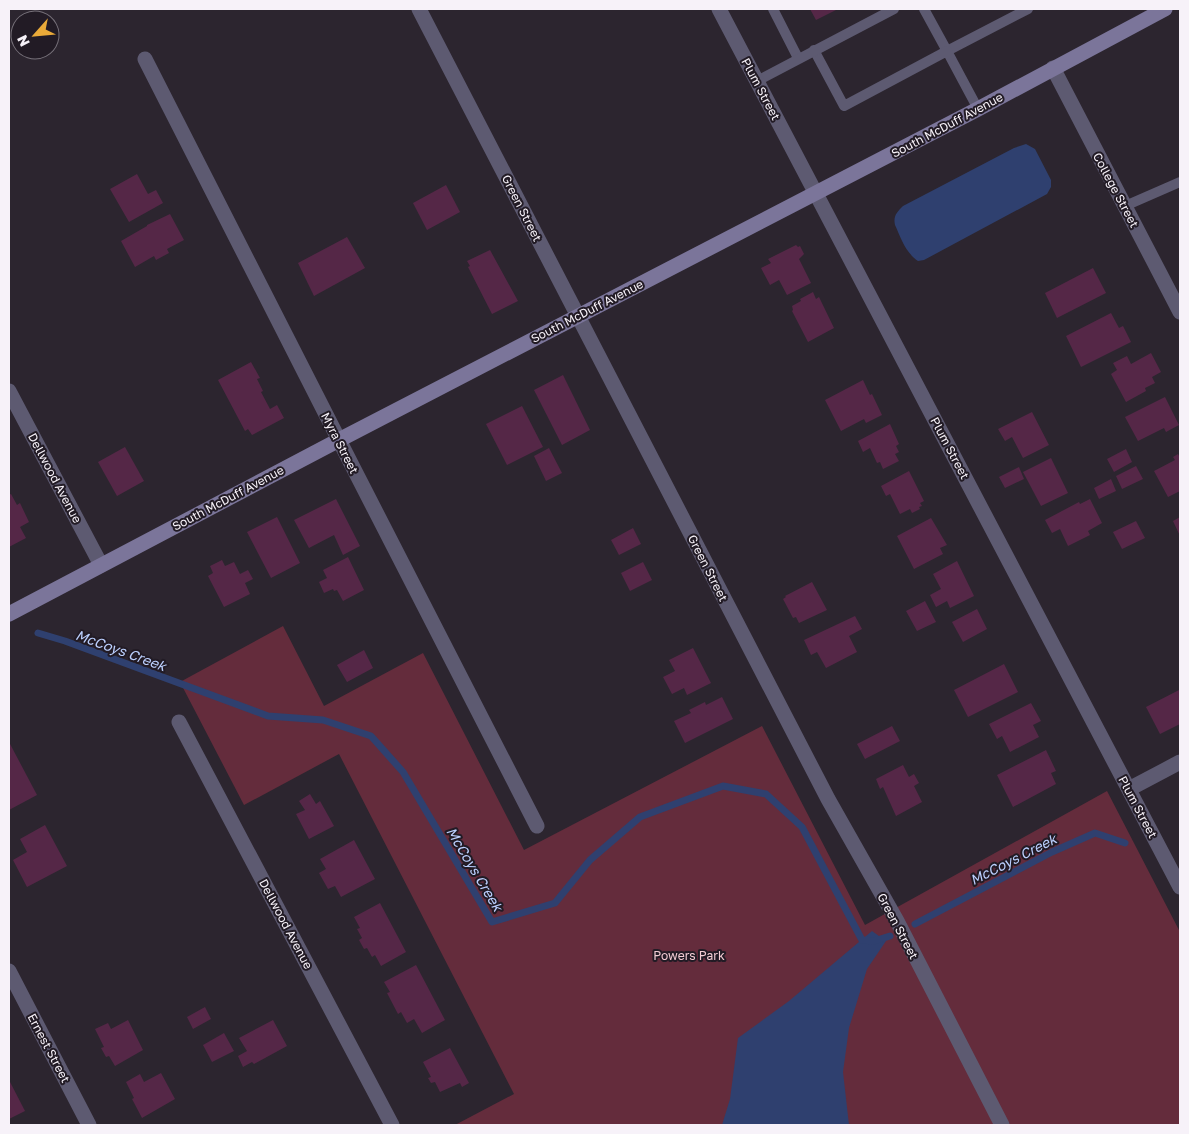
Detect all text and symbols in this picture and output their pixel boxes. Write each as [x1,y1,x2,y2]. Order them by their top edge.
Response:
north arrow [10,10,60,60]
text: N [13,33,33,50]
street label: Plum Street [738,55,784,123]
street label: South McDuff Avenue [889,89,1005,161]
street label: College Street [1090,150,1142,230]
street label: Green Street [499,172,545,244]
street label: South McDuff Avenue [528,276,646,346]
street label: Myra Street [318,410,362,476]
street label: Plum Street [927,414,973,482]
street label: Dellwood Avenue [25,430,85,526]
street label: South McDuff Avenue [170,462,286,534]
street label: Green Street [685,532,731,604]
water label: McCoys Creek [73,626,171,675]
street label: Plum Street [1115,773,1161,841]
water label: McCoys Creek [443,824,508,916]
water label: McCoys Creek [967,829,1061,888]
street label: Dellwood Avenue [256,876,316,972]
street label: Green Street [874,890,922,962]
park label: Powers Park [653,948,725,963]
street label: Ernest Street [25,1011,74,1085]

